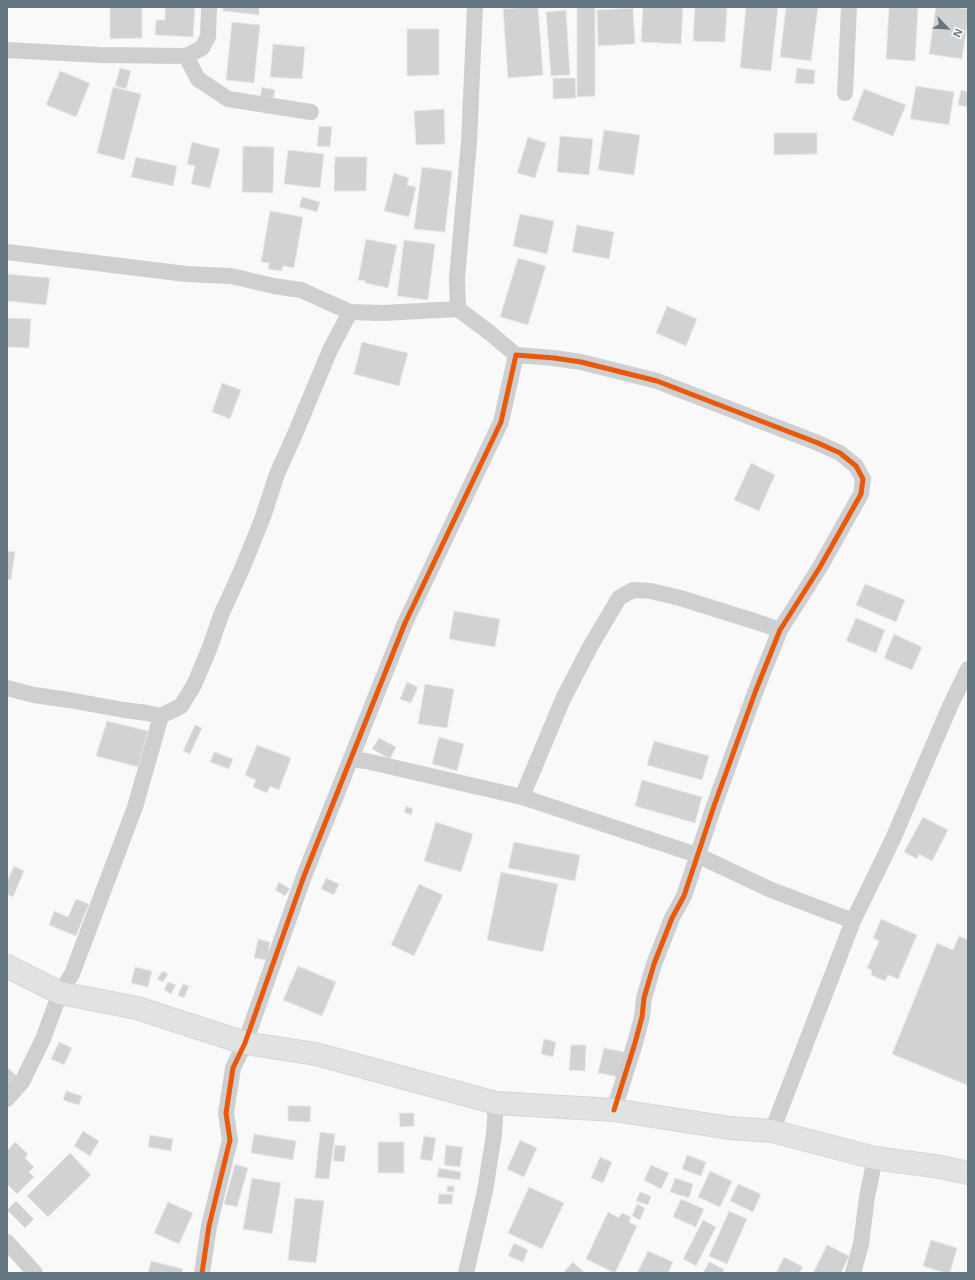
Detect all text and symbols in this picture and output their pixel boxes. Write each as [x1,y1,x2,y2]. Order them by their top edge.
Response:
north arrow [927,8,967,48]
text: N [951,27,965,39]

